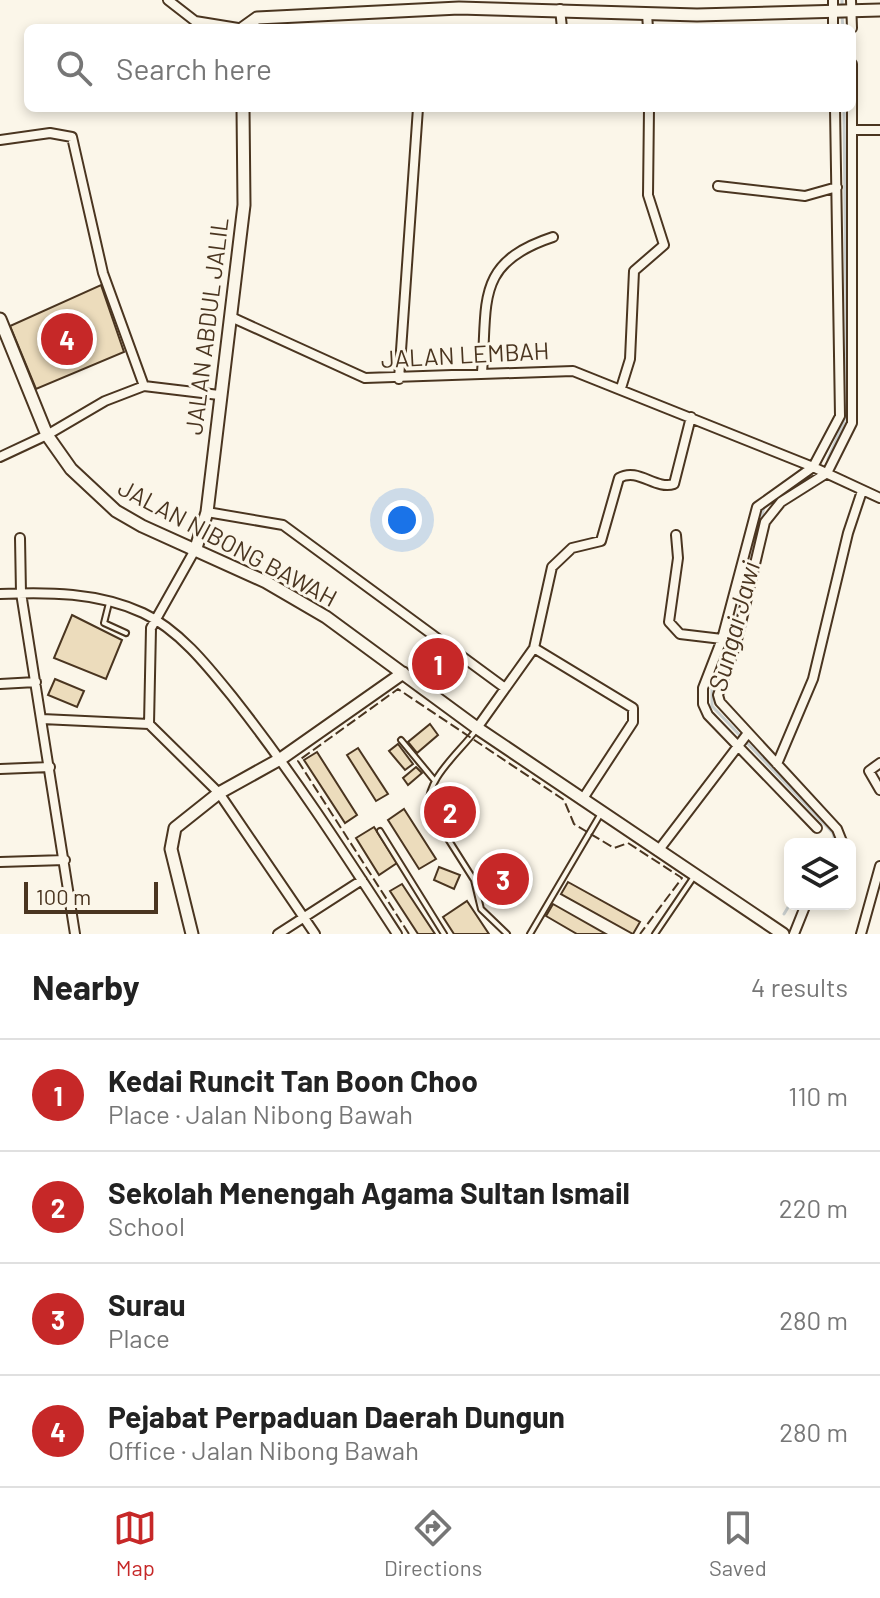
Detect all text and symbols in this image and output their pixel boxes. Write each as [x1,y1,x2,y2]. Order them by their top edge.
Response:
search box [24,24,856,112]
icon: search [52,46,96,90]
text: Search here [116,50,272,86]
street label: JALAN ABDUL JALIL [178,216,234,436]
pin: 4 [41,309,93,369]
street label: JALAN LEMBAH [380,335,550,373]
street label: JALAN NIBONG BAWAH [114,472,342,612]
your location [382,500,422,540]
water label: Sungai Jawi [701,557,765,695]
pin: 1 [412,634,464,694]
pin: 2 [424,782,476,842]
map controls [784,838,856,910]
button: layers [784,838,856,910]
pin: 3 [477,849,529,909]
scale bar [24,878,158,914]
text: 100 m [36,883,91,909]
text: Nearby [32,966,140,1007]
text: 4 results [751,971,848,1002]
text: Kedai Runcit Tan Boon Choo [108,1062,478,1098]
text: 1 [53,1080,63,1111]
text: 110 m [788,1080,848,1111]
text: Place · Jalan Nibong Bawah [108,1098,413,1129]
text: Sekolah Menengah Agama Sultan Ismail [108,1174,630,1210]
text: 2 [51,1192,65,1223]
text: 220 m [779,1192,848,1223]
text: School [108,1210,185,1241]
text: Surau [108,1286,186,1322]
text: 3 [51,1304,65,1335]
text: 280 m [779,1304,848,1335]
text: Place [108,1322,170,1353]
text: Pejabat Perpaduan Daerah Dungun [108,1398,565,1434]
text: 4 [50,1416,66,1447]
text: 280 m [779,1416,848,1447]
text: Office · Jalan Nibong Bawah [108,1434,419,1465]
tab: Map [113,1506,157,1580]
tab: Directions [384,1506,482,1580]
tab: Saved [709,1506,767,1580]

